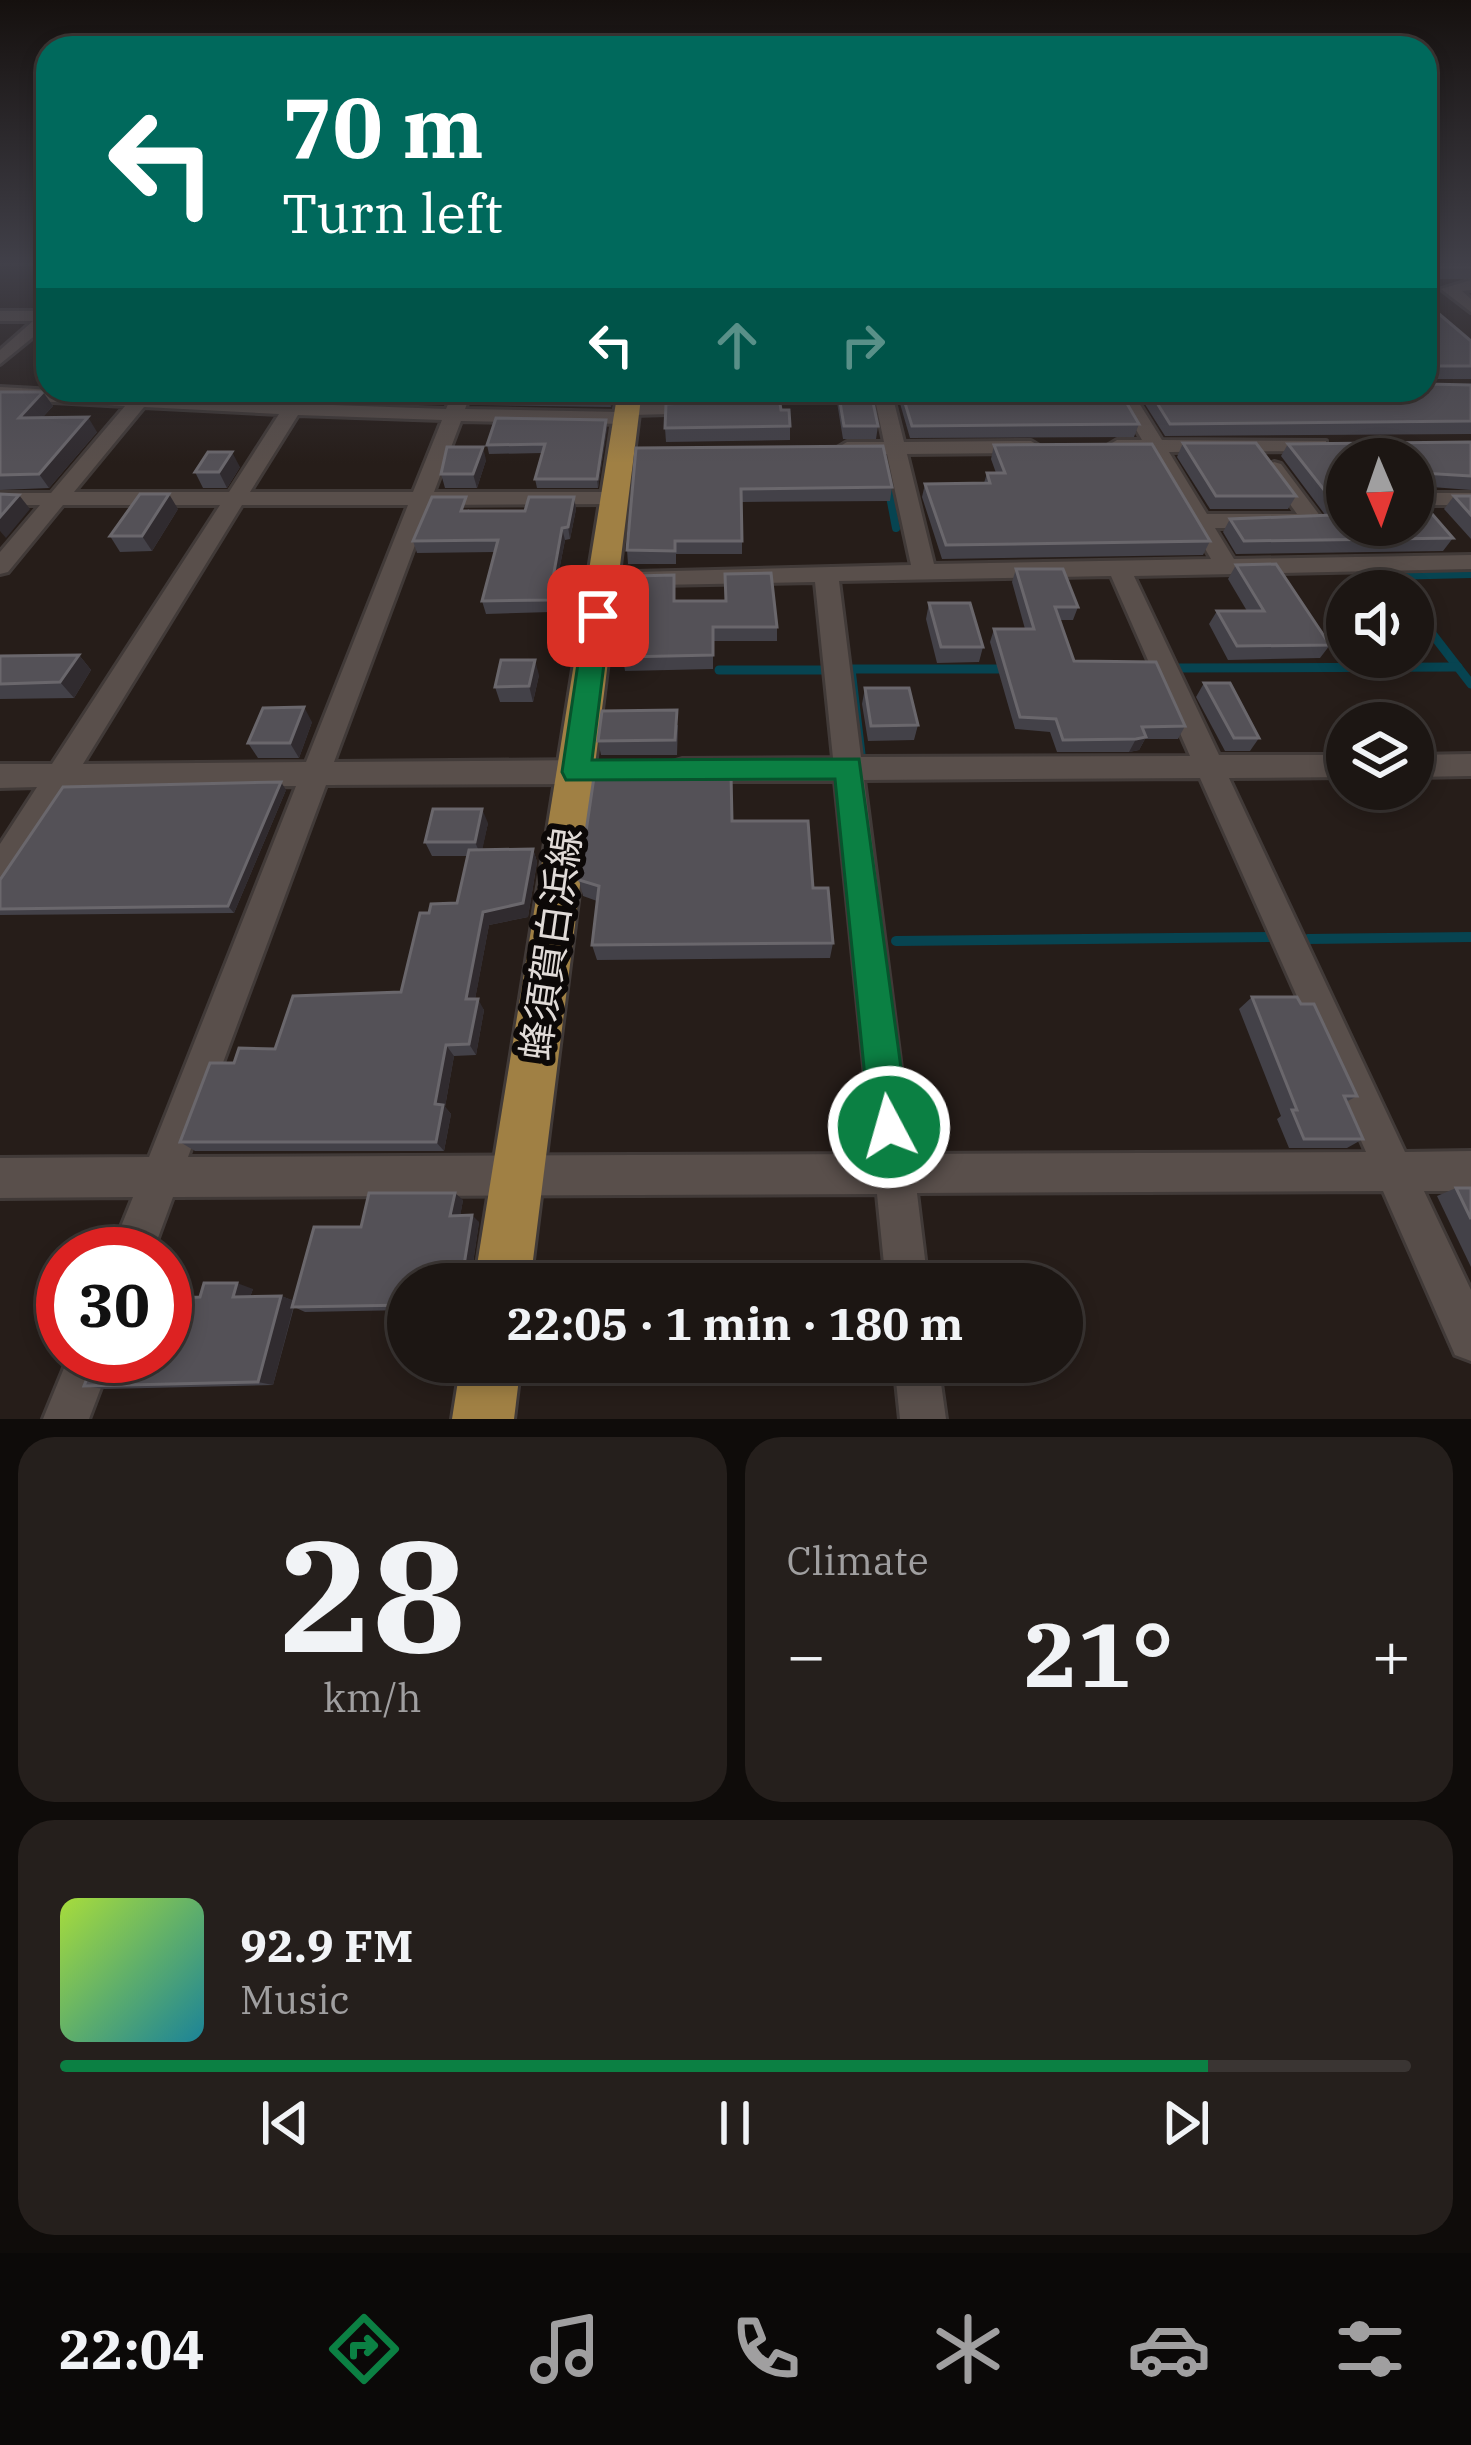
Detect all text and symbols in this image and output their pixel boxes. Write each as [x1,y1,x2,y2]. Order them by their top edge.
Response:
text: 70 m [282,72,484,181]
icon: left [84,84,240,240]
text: Turn left [282,178,503,248]
icon: left [578,312,644,378]
icon: ahead [704,312,770,378]
icon: right [830,312,896,378]
north arrow [1326,438,1434,546]
map controls [1326,438,1434,810]
pin [547,565,649,667]
button: sound [1326,570,1434,678]
icon: arrive [565,583,631,649]
button: layers [1326,702,1434,810]
street label: 蜂須賀白浜線 [509,825,592,1063]
position arrow [826,1064,952,1190]
speed limit sign: 30 [36,1227,192,1383]
text: 22:05 · 1 min · 180 m [507,1294,963,1352]
text: 28 [279,1492,466,1695]
text: Climate [787,1535,929,1586]
text: 21° [1024,1595,1174,1712]
text: − [787,1611,826,1697]
text: + [1371,1611,1411,1697]
text: km/h [323,1672,422,1723]
text: 92.9 FM [240,1916,413,1974]
text: Music [240,1974,350,2025]
icon: previous [252,2090,318,2156]
icon: pause [702,2090,768,2156]
icon: next [1153,2090,1219,2156]
icon: directions [322,2307,406,2391]
icon: music [523,2307,607,2391]
icon: phone [724,2307,808,2391]
icon: climate [926,2307,1010,2391]
icon: car [1127,2307,1211,2391]
icon: filters [1328,2307,1412,2391]
text: 22:04 [59,2314,205,2384]

